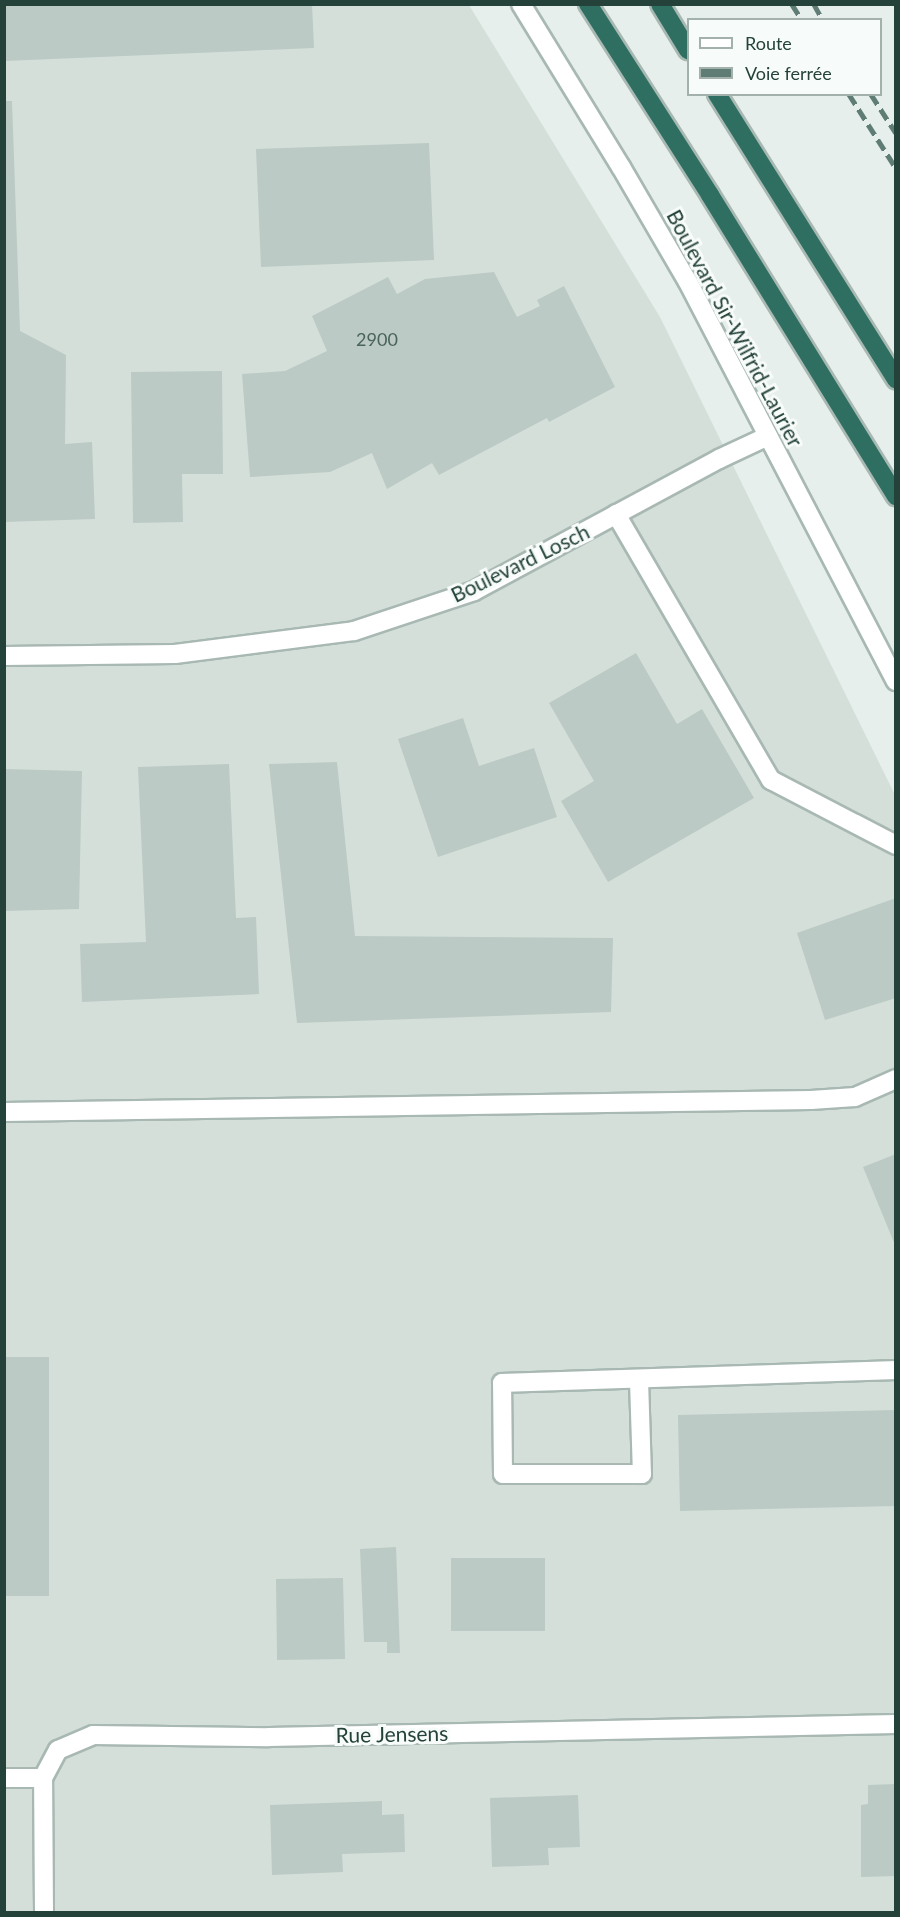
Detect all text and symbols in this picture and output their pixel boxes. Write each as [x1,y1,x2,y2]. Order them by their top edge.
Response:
legend [687,18,882,96]
text: Route [745,32,792,54]
text: Voie ferrée [745,62,832,84]
street label: Boulevard Sir-Wilfrid-Laurier [662,205,808,451]
house number: 2900 [356,328,398,350]
street label: Boulevard Losch [447,519,593,607]
street label: Rue Jensens [335,1720,449,1748]

